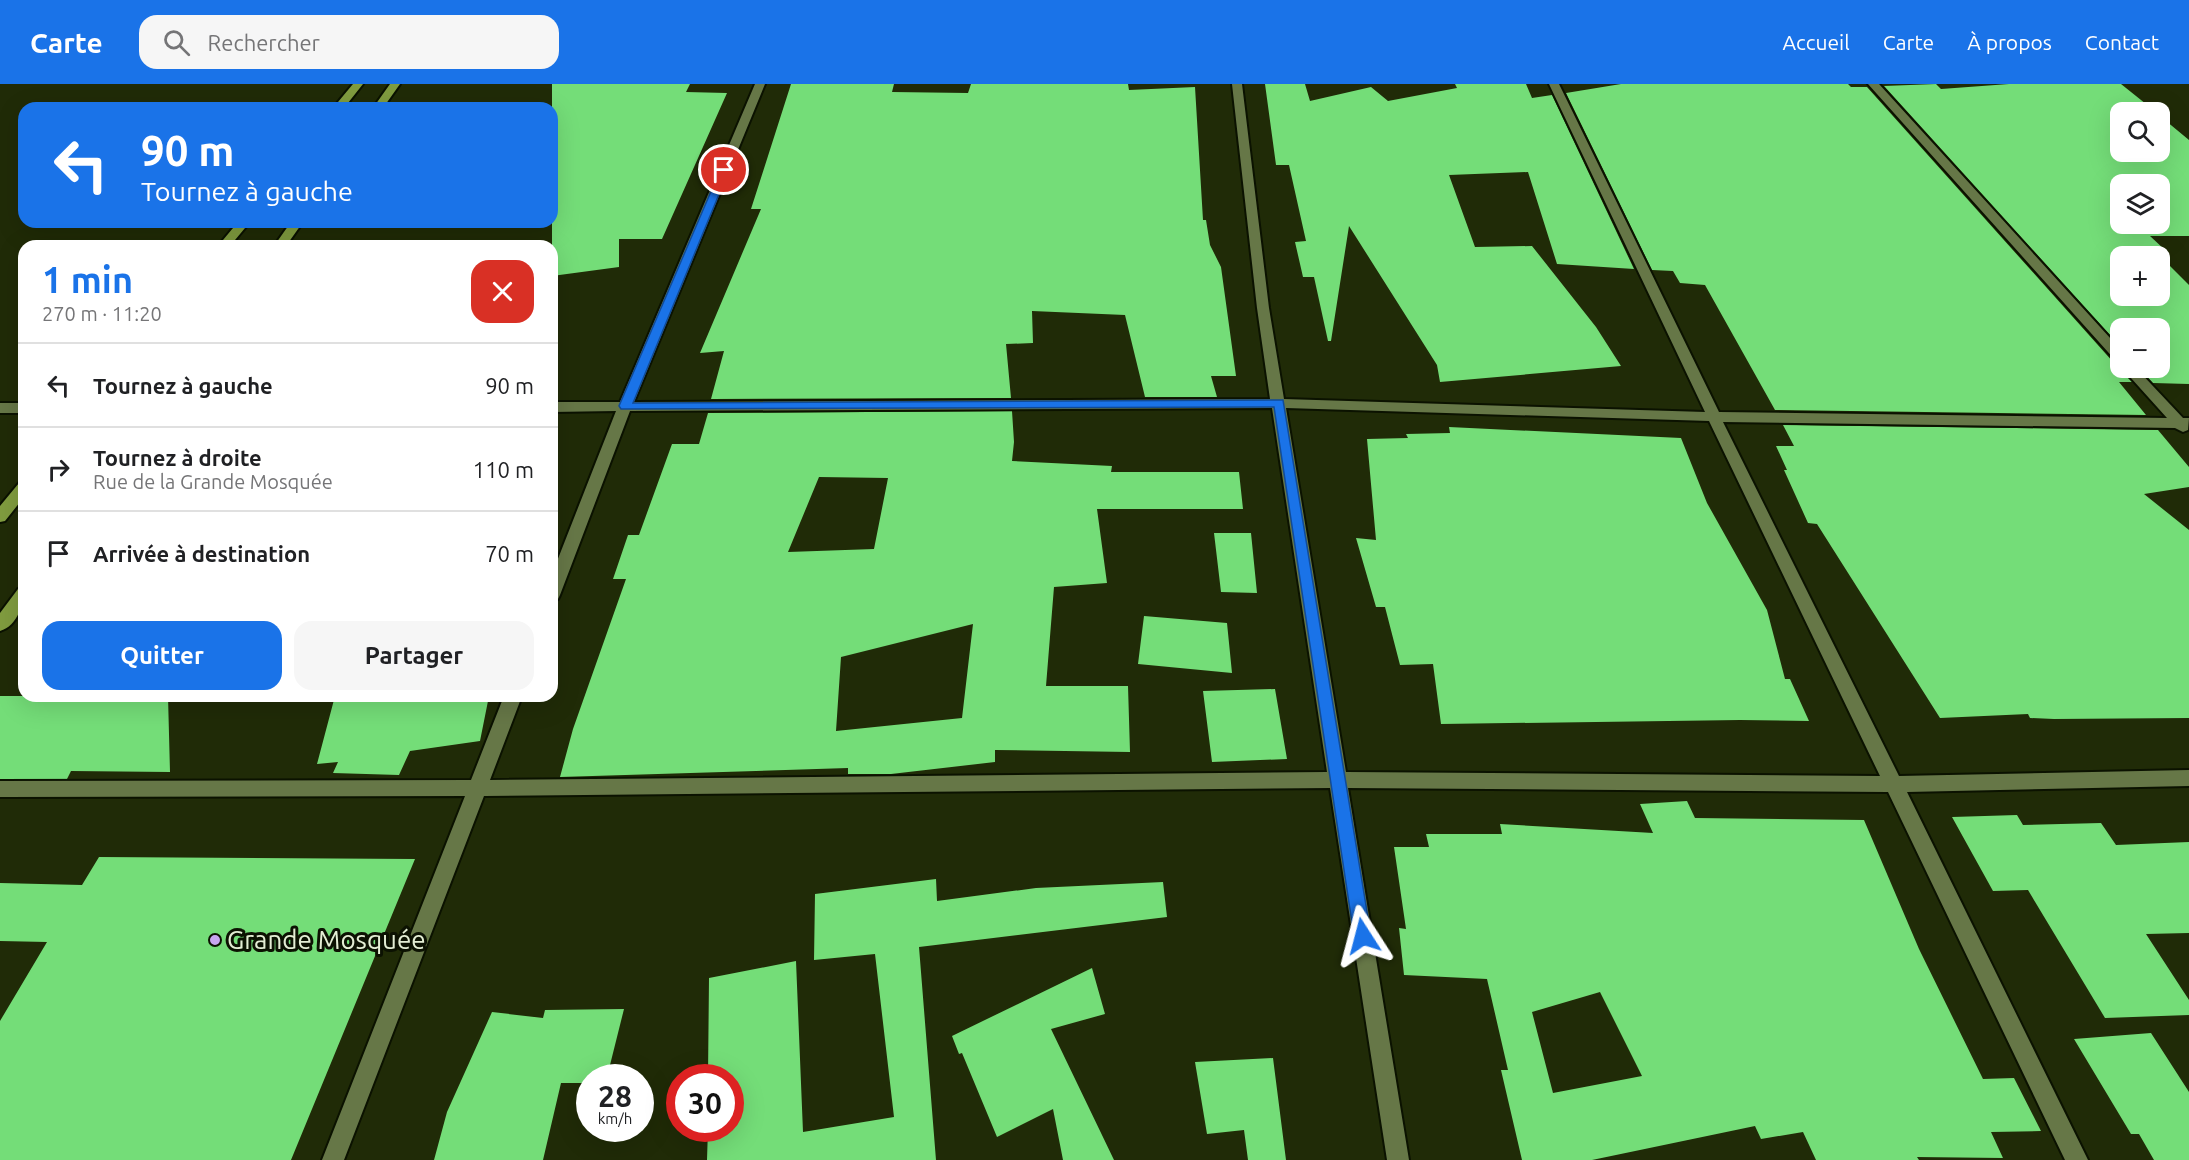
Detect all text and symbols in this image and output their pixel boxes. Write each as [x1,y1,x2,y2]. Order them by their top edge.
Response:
search box [139,15,559,69]
icon: search [160,26,193,59]
text: Carte [30,27,103,58]
text: Rechercher [208,30,320,55]
text: Accueil [1782,30,1850,54]
text: Carte [1883,30,1934,54]
text: À propos [1967,30,2052,54]
text: Contact [2085,30,2159,54]
map controls [2110,102,2170,378]
button: search [2110,102,2170,162]
icon: left [42,126,120,204]
text: 90 m [141,127,235,174]
pin [698,144,749,195]
icon: arrive [707,153,740,186]
button: layers [2110,174,2170,234]
text: Tournez à gauche [141,176,353,206]
button: + [2110,246,2170,306]
text: 1 min [42,259,133,300]
button: close [471,260,534,323]
text: 270 m · 11:20 [42,302,162,325]
button: − [2110,318,2170,378]
icon: left [42,369,75,402]
text: Tournez à gauche [93,373,273,398]
text: 90 m [485,373,534,398]
text: Tournez à droite [93,445,262,470]
icon: right [42,453,75,486]
text: 110 m [473,457,534,482]
text: Rue de la Grande Mosquée [93,470,333,493]
icon: arrive [42,537,75,570]
text: Arrivée à destination [93,541,310,566]
text: 70 m [485,541,534,566]
button: Quitter [42,621,282,690]
button: Partager [294,621,534,690]
position arrow [1331,904,1395,968]
place label: Grande Mosquée [227,925,426,954]
marker: Grande Mosquée [208,933,222,947]
speed limit sign: 30 [666,1064,744,1142]
text: 28 [598,1079,632,1113]
text: km/h [598,1110,632,1127]

